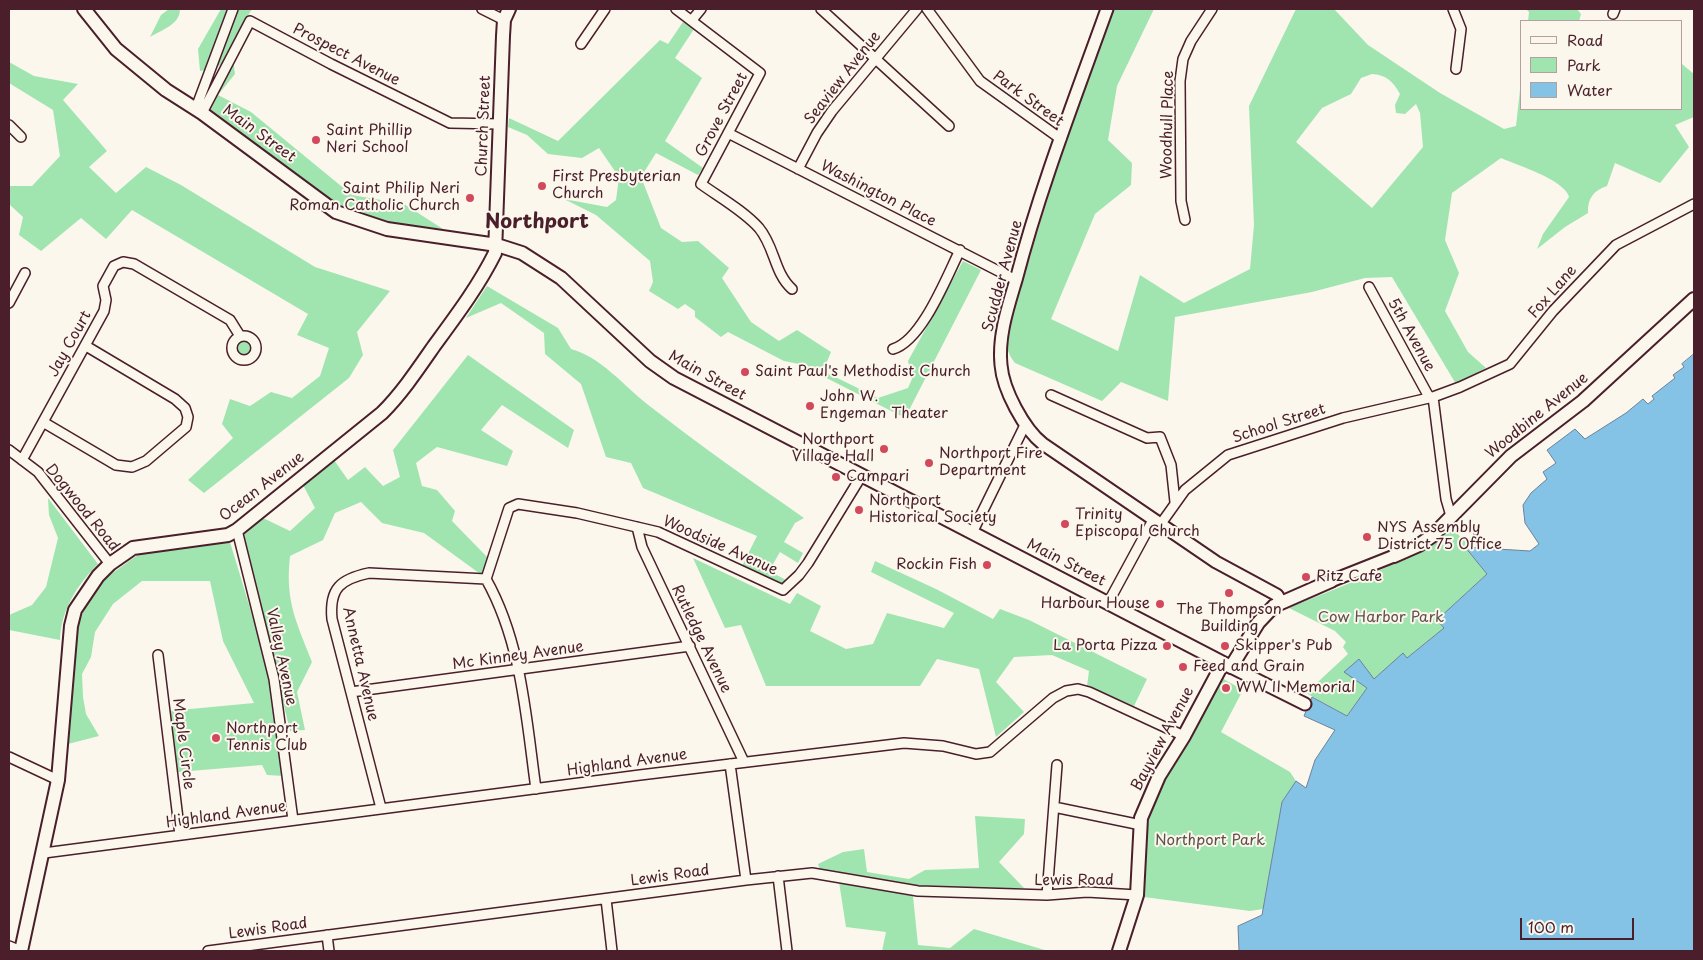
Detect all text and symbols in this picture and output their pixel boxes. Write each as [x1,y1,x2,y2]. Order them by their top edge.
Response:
street label: Prospect Avenue [289,20,403,90]
legend [1520,20,1683,110]
street label: Seaview Avenue [801,28,885,128]
text: Road [1567,28,1603,51]
text: Park [1567,53,1601,76]
street label: Park Street [989,67,1067,131]
street label: Grove Street [692,70,752,160]
street label: Woodhull Place [1158,71,1178,179]
street label: Church Street [473,75,495,177]
text: Water [1567,78,1612,101]
street label: Main Street [219,101,299,167]
place label: Saint Phillip Neri School [326,122,412,157]
marker: Saint Phillip Neri School [310,134,322,146]
street label: Washington Place [817,157,939,231]
place label: First Presbyterian Church [552,168,681,203]
place label: Saint Philip Neri Roman Catholic Church [289,180,460,215]
marker: First Presbyterian Church [536,180,548,192]
marker: Saint Philip Neri Roman Catholic Church [464,192,476,204]
district label: Northport [485,210,589,234]
street label: Scudder Avenue [979,218,1027,334]
street label: Fox Lane [1525,262,1581,322]
street label: 5th Avenue [1384,295,1438,375]
street label: Jay Court [45,308,95,380]
street label: Main Street [665,347,749,405]
place label: Saint Paul's Methodist Church [755,363,971,381]
marker: Saint Paul's Methodist Church [739,366,751,378]
street label: Woodbine Avenue [1482,369,1592,463]
place label: John W. Engeman Theater [820,388,948,423]
marker: John W. Engeman Theater [804,400,816,412]
street label: School Street [1230,400,1328,448]
place label: Northport Village Hall [792,431,874,466]
marker: Northport Village Hall [878,443,890,455]
place label: Northport Fire Department [939,445,1043,480]
street label: Ocean Avenue [216,448,308,526]
marker: Northport Fire Department [923,457,935,469]
street label: Dogwood Road [41,461,123,555]
place label: Campari [846,468,909,486]
marker: Campari [830,471,842,483]
place label: Northport Historical Society [869,492,997,527]
marker: Northport Historical Society [853,504,865,516]
place label: Trinity Episcopal Church [1075,506,1200,541]
street label: Woodside Avenue [660,513,780,579]
marker: Trinity Episcopal Church [1059,518,1071,530]
place label: NYS Assembly District 75 Office [1377,519,1502,554]
marker: NYS Assembly District 75 Office [1361,531,1373,543]
street label: Main Street [1024,535,1108,591]
place label: Rockin Fish [896,556,977,574]
marker: Rockin Fish [981,559,993,571]
place label: Ritz Cafe [1316,568,1382,586]
marker: Ritz Cafe [1300,571,1312,583]
street label: Rutledge Avenue [667,582,735,696]
marker: The Thompson Building [1223,587,1235,599]
place label: Harbour House [1041,595,1150,613]
marker: Harbour House [1154,598,1166,610]
place label: The Thompson Building [1176,601,1282,636]
street label: Annetta Avenue [338,605,382,723]
street label: Valley Avenue [262,607,300,707]
park label: Cow Harbor Park [1318,609,1444,627]
place label: La Porta Pizza [1053,637,1157,655]
place label: Skipper's Pub [1235,637,1332,655]
street label: Mc Kinney Avenue [451,638,585,674]
marker: La Porta Pizza [1161,640,1173,652]
marker: Skipper's Pub [1219,640,1231,652]
place label: Feed and Grain [1193,658,1305,676]
marker: Feed and Grain [1177,661,1189,673]
place label: WW II Memorial [1236,679,1355,697]
marker: WW II Memorial [1220,682,1232,694]
street label: Bayview Avenue [1128,684,1198,794]
street label: Maple Circle [168,697,198,791]
place label: Northport Tennis Club [226,720,307,755]
marker: Northport Tennis Club [210,732,222,744]
street label: Highland Avenue [566,746,688,780]
street label: Highland Avenue [165,798,287,832]
park label: Northport Park [1155,832,1265,850]
street label: Lewis Road [629,862,711,890]
street label: Lewis Road [1034,872,1114,890]
scale bar [1523,908,1637,940]
street label: Lewis Road [227,915,309,943]
text: 100 m [1528,915,1574,938]

